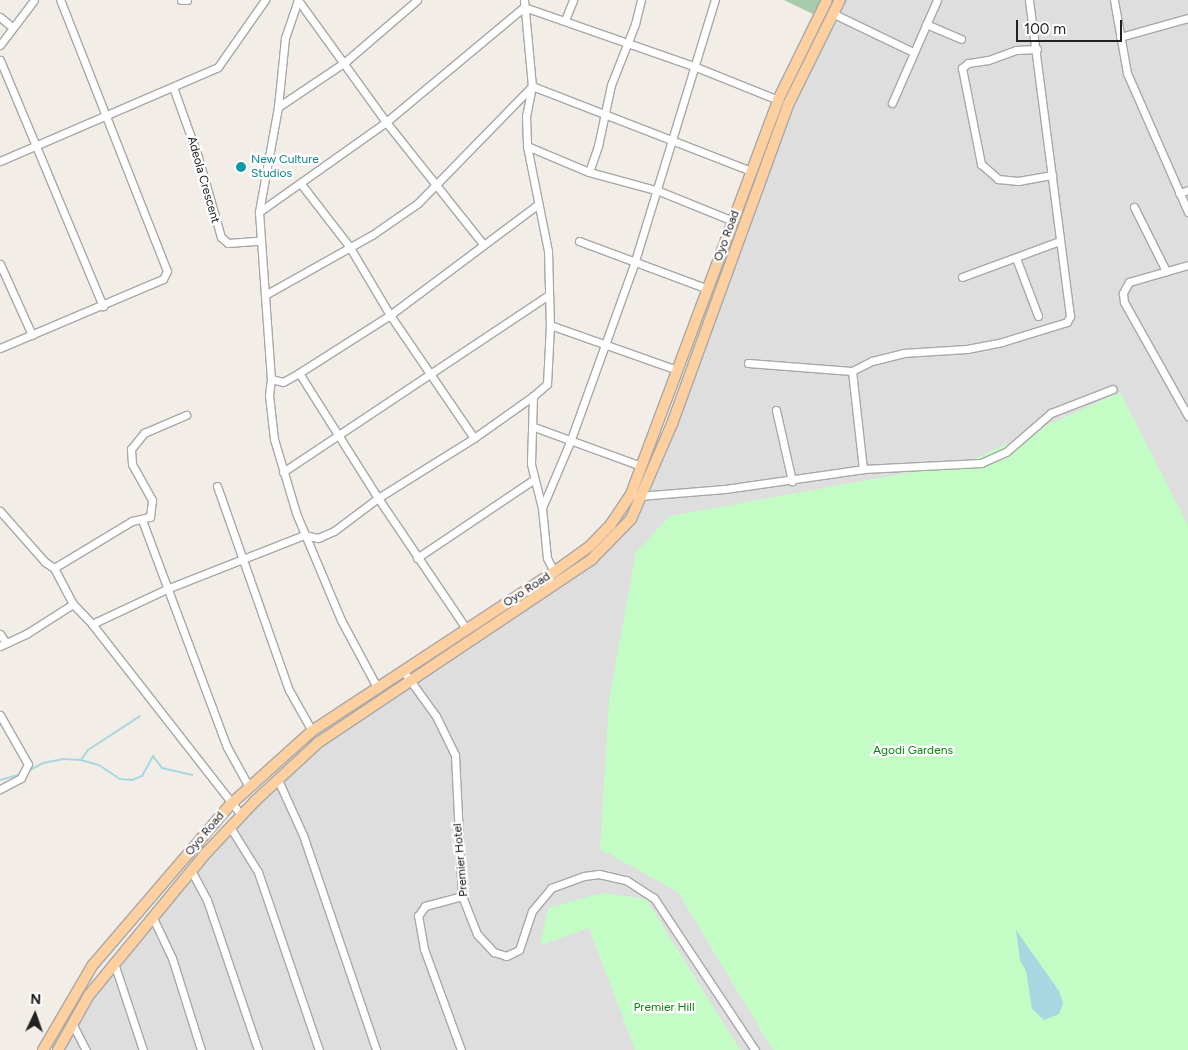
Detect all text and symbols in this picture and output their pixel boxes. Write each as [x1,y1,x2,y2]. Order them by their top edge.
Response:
scale bar [1018,10,1124,42]
text: 100 m [1024,20,1066,38]
street label: Adeola Crescent [184,135,222,225]
place label: New Culture Studios [251,153,319,181]
marker: New Culture Studios [235,161,247,173]
street label: Oyo Road [711,209,743,263]
street label: Oyo Road [501,570,553,610]
park label: Agodi Gardens [873,744,953,758]
street label: Oyo Road [182,809,228,859]
street label: Premier Hotel [451,823,471,897]
north arrow [10,990,60,1040]
text: N [30,991,42,1008]
park label: Premier Hill [633,1001,695,1015]

